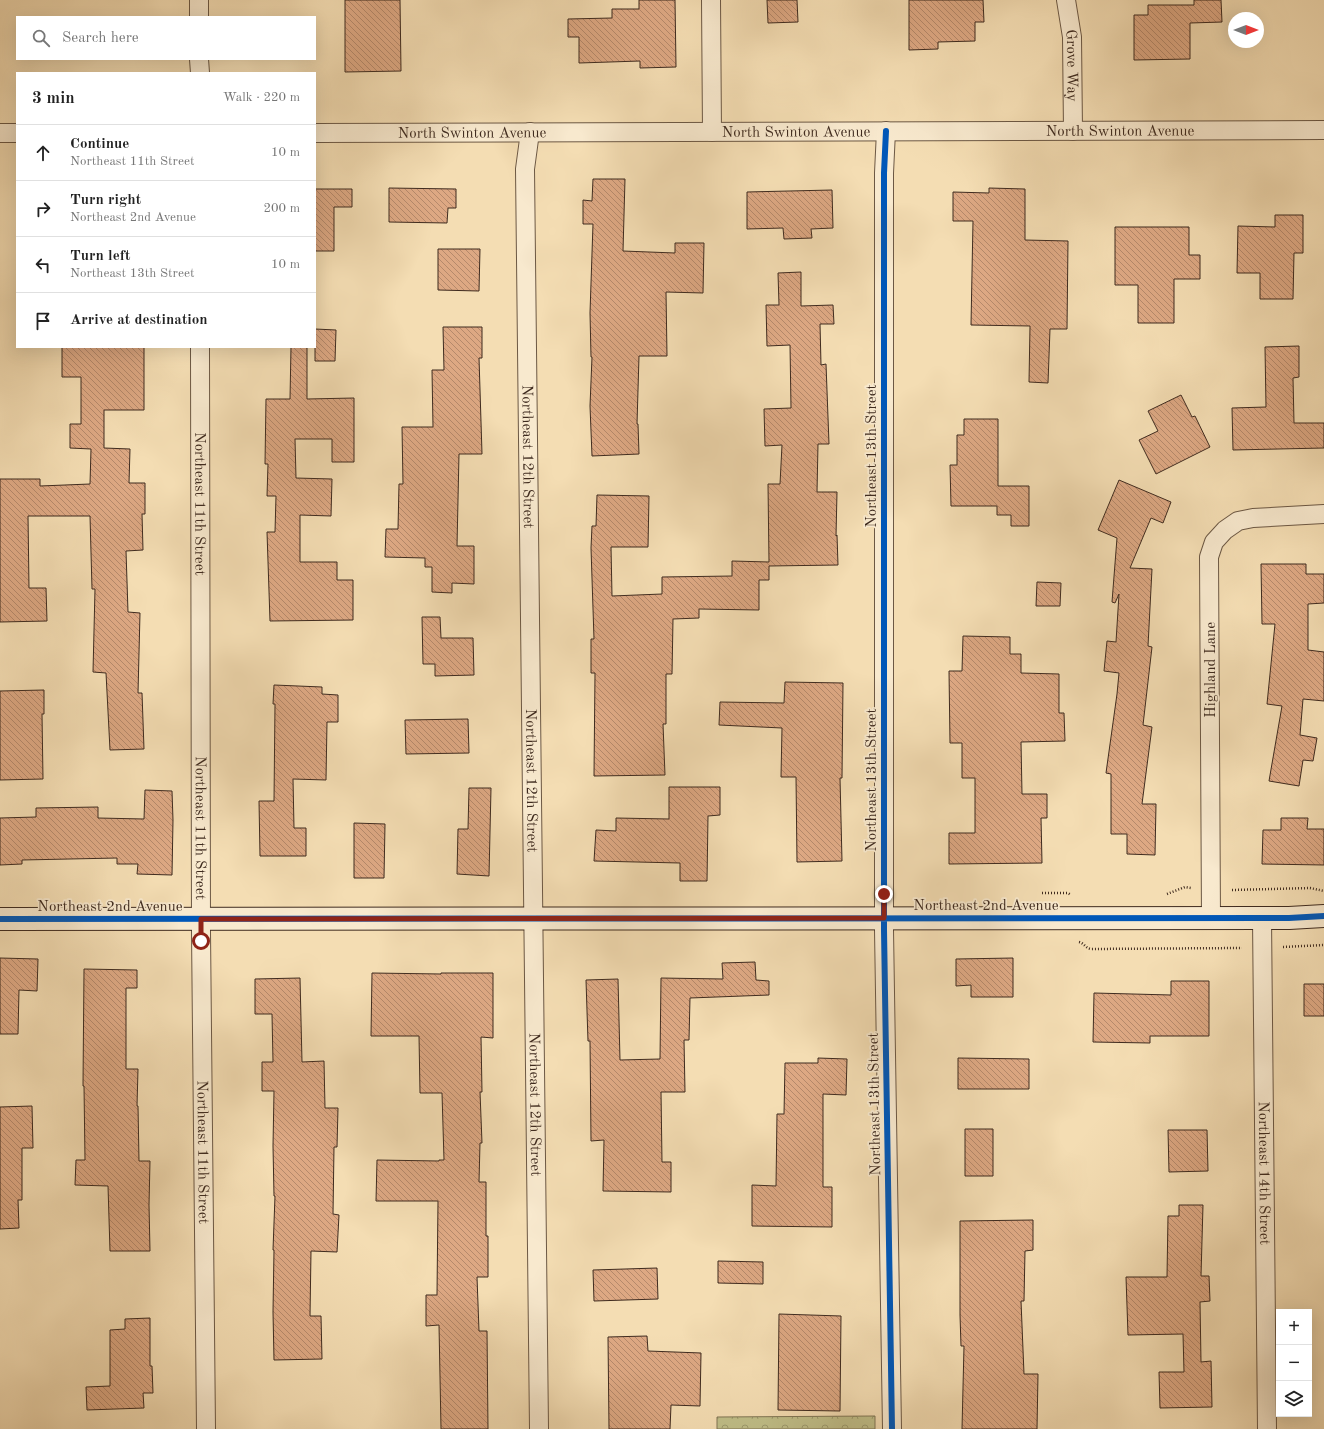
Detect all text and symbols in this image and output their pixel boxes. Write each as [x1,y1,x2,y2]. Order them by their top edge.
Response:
north arrow [1228,12,1264,48]
search box [16,16,316,60]
icon: search [30,27,52,49]
street label: Grove Way [1062,29,1079,102]
text: Search here [62,31,139,46]
text: 3 min [32,90,75,107]
text: Walk · 220 m [223,91,300,104]
street label: North Swinton Avenue [1046,124,1194,140]
street label: North Swinton Avenue [722,125,870,141]
street label: North Swinton Avenue [398,126,546,142]
text: Continue [70,137,129,152]
icon: ahead [32,142,54,164]
text: 10 m [271,146,300,159]
text: Northeast 11th Street [70,155,194,168]
text: Turn right [70,193,141,208]
icon: right [32,198,54,220]
text: 200 m [263,202,300,215]
text: Northeast 2nd Avenue [70,211,196,224]
text: Turn left [70,249,130,264]
icon: left [32,254,54,276]
text: 10 m [271,258,300,271]
text: Northeast 13th Street [70,267,194,280]
icon: arrive [32,310,54,332]
text: Arrive at destination [70,313,208,328]
street label: Northeast 13th Street [865,384,880,528]
street label: Northeast 12th Street [518,385,535,529]
street label: Northeast 11th Street [191,432,206,576]
street label: Highland Lane [1204,622,1219,718]
street label: Northeast 13th Street [865,708,880,852]
street label: Northeast 12th Street [522,709,539,853]
street label: Northeast 11th Street [192,756,207,900]
route end [875,885,893,903]
street label: Northeast 2nd Avenue [913,899,1059,914]
street label: Northeast 2nd Avenue [37,900,183,915]
route start [192,932,210,950]
street label: Northeast 13th Street [867,1032,884,1176]
street label: Northeast 12th Street [526,1033,542,1177]
street label: Northeast 11th Street [193,1080,210,1224]
street label: Northeast 14th Street [1255,1101,1271,1245]
map controls [1276,1309,1312,1417]
button: + [1276,1309,1312,1345]
button: − [1276,1345,1312,1381]
button: layers [1276,1381,1312,1417]

